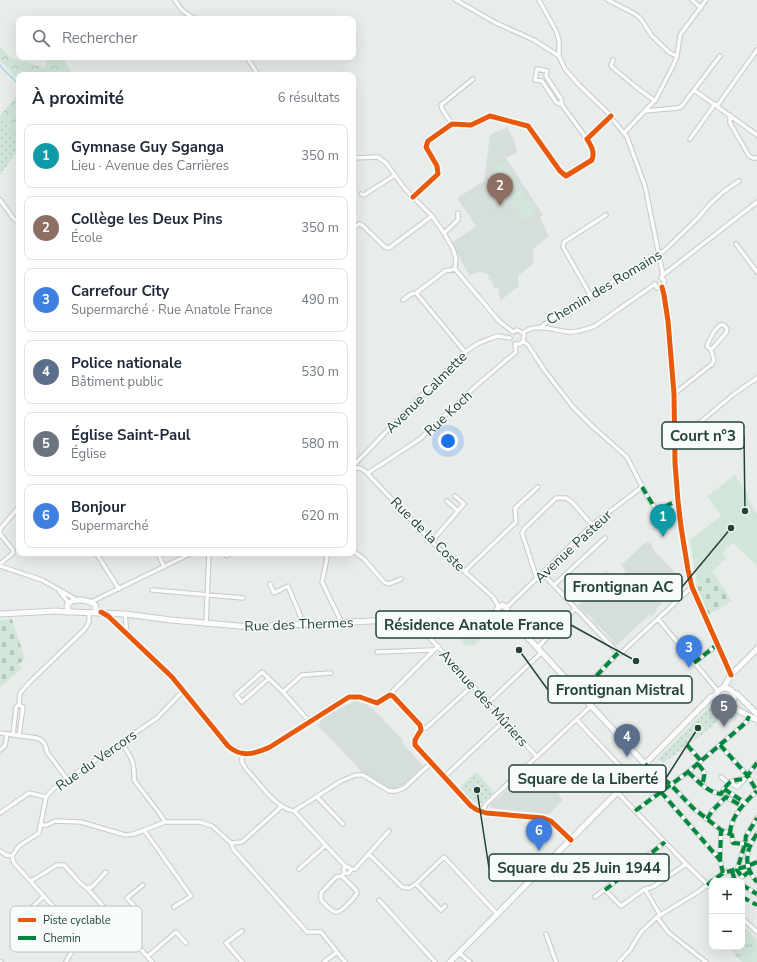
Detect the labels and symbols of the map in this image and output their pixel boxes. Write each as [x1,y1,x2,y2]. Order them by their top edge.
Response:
pin: 2 [487,173,513,206]
street label: Chemin des Romains [543,245,666,330]
street label: Avenue Calmette [381,347,471,437]
street label: Rue Koch [420,386,476,440]
callout: Court n°3 [662,422,744,449]
text: Court n°3 [670,426,736,446]
your location [438,431,458,451]
street label: Rue de la Coste [386,493,469,576]
pin: 1 [650,504,676,537]
street label: Avenue Pasteur [531,506,616,587]
callout: Frontignan AC [565,574,682,601]
text: Frontignan AC [572,577,674,597]
callout: Résidence Anatole France [376,611,571,638]
street label: Rue des Thermes [244,613,354,636]
text: Résidence Anatole France [384,615,564,635]
pin: 3 [676,635,702,668]
street label: Avenue des Mûriers [435,646,532,751]
callout: Frontignan Mistral [548,676,692,703]
text: Frontignan Mistral [556,680,684,700]
pin: 5 [711,694,737,727]
pin: 4 [614,724,640,757]
street label: Rue du Vercors [52,725,141,795]
callout: Square de la Liberté [509,765,666,792]
text: Square de la Liberté [517,769,659,789]
pin: 6 [526,818,552,851]
callout: Square du 25 Juin 1944 [489,854,669,881]
text: Square du 25 Juin 1944 [497,858,661,878]
legend [10,906,142,952]
text: Piste cyclable [43,913,111,928]
text: Chemin [43,931,81,946]

